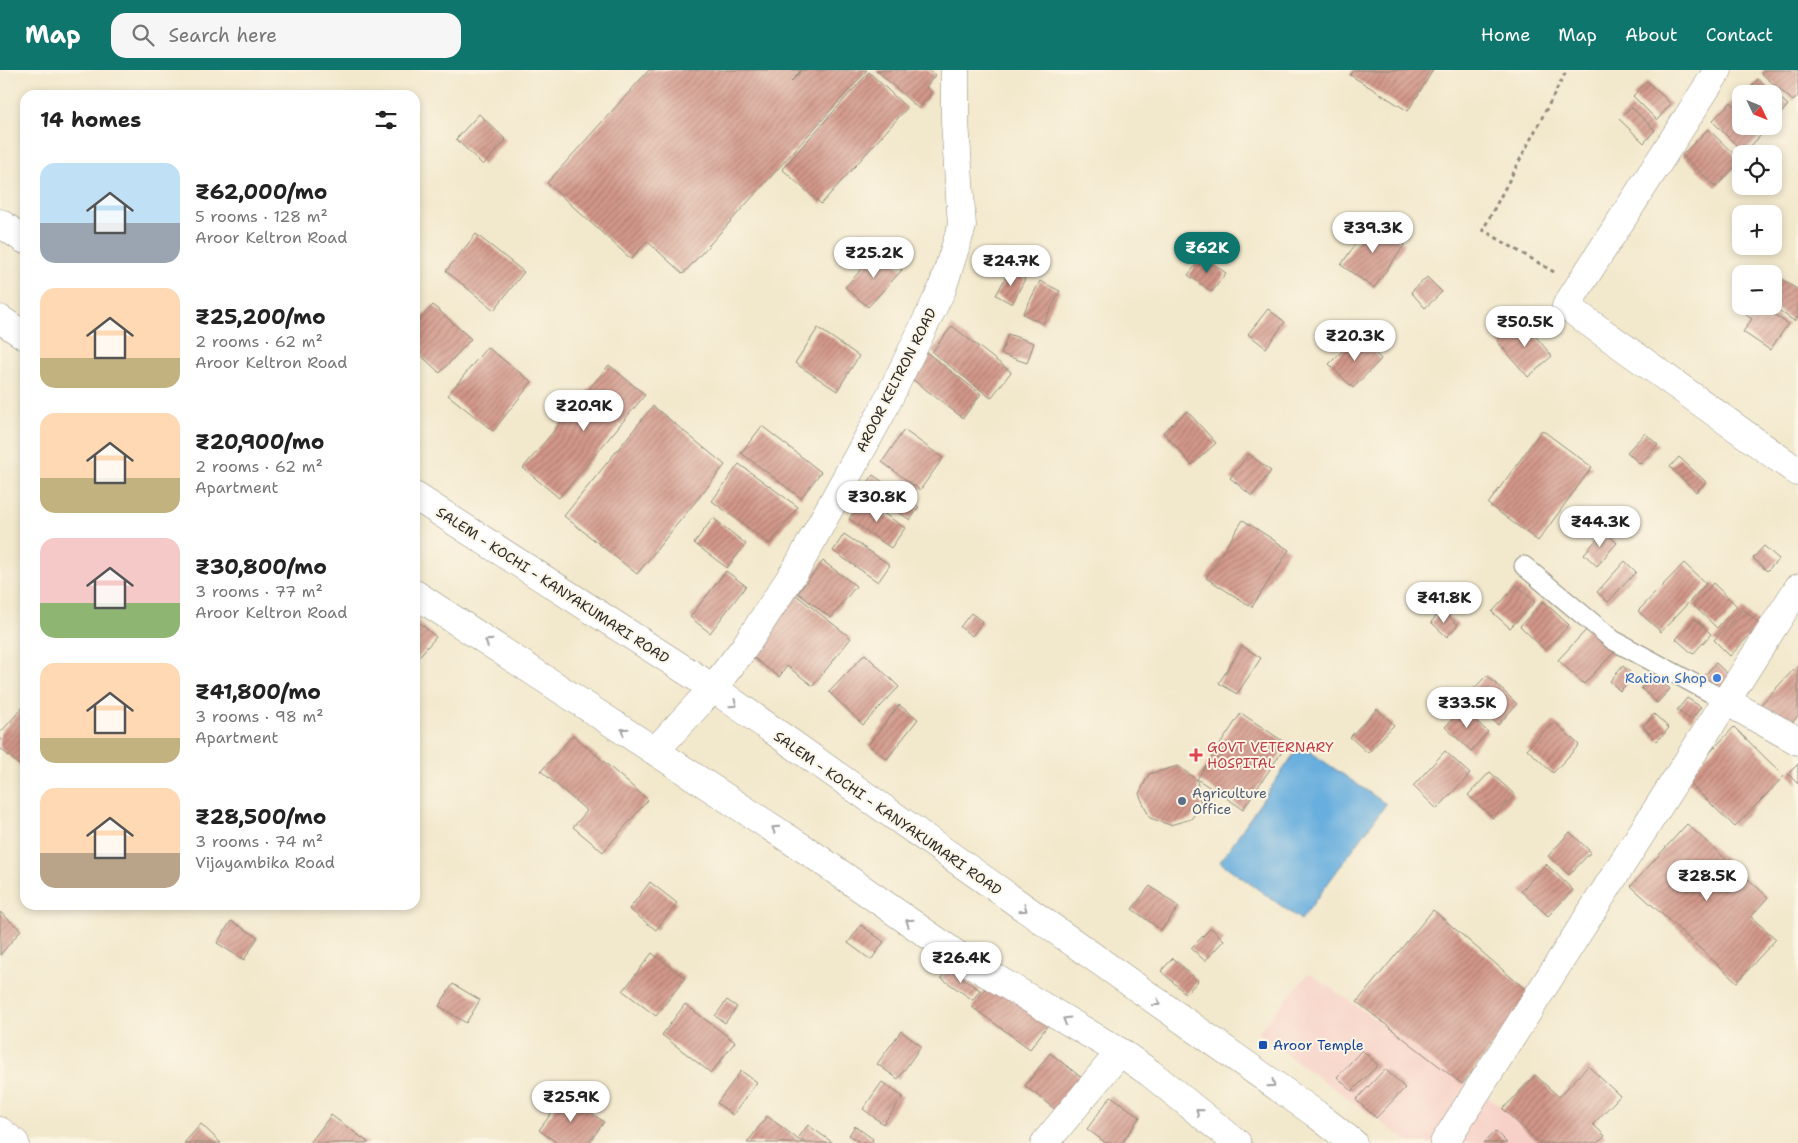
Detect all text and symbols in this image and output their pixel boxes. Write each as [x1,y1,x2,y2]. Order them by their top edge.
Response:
search box [111,13,461,58]
text: Map [25,19,81,51]
icon: search [129,21,157,49]
text: Search here [169,23,277,48]
text: Home [1481,23,1530,47]
text: Map [1558,23,1597,47]
text: About [1625,23,1678,47]
text: Contact [1706,23,1773,47]
north arrow [1732,85,1782,135]
map controls [1732,85,1782,315]
text: 14 homes [40,106,141,134]
icon: filters [372,106,400,134]
button: locate [1732,145,1782,195]
text: ₹62,000/mo [195,178,327,206]
icon: home [80,183,140,243]
button: + [1732,205,1782,255]
text: 5 rooms · 128 m² [195,206,328,227]
pin: ₹39.3K [1332,212,1414,254]
text: ₹39.3K [1343,217,1403,238]
text: Aroor Keltron Road [195,227,347,248]
pin: ₹62K [1177,232,1237,274]
pin: ₹25.2K [833,236,915,279]
text: ₹62K [1185,237,1229,258]
text: ₹25.2K [845,242,903,263]
pin: ₹24.7K [970,244,1052,287]
text: ₹24.7K [982,250,1040,271]
button: − [1732,265,1782,315]
text: ₹25,200/mo [195,303,326,331]
street label: AROOR KELTRON ROAD [852,305,940,455]
pin: ₹50.5K [1484,306,1566,348]
icon: home [80,308,140,368]
text: ₹50.5K [1497,311,1553,332]
pin: ₹20.3K [1314,320,1396,362]
text: ₹20.3K [1326,325,1384,346]
text: 2 rooms · 62 m² [195,331,323,352]
text: Aroor Keltron Road [195,352,347,373]
pin: ₹20.9K [543,390,625,432]
text: ₹20.9K [556,395,612,416]
text: ₹20,900/mo [195,428,324,456]
icon: home [80,433,140,493]
text: 2 rooms · 62 m² [195,456,323,477]
text: Apartment [195,477,278,498]
pin: ₹30.8K [836,480,918,523]
text: ₹30.8K [848,486,906,507]
street label: SALEM - KOCHI - KANYAKUMARI ROAD [433,503,673,667]
pin: ₹44.3K [1559,506,1641,548]
text: ₹44.3K [1570,511,1630,532]
text: ₹30,800/mo [195,553,327,581]
icon: home [80,558,140,618]
text: 3 rooms · 77 m² [195,581,323,602]
pin: ₹41.8K [1403,582,1485,624]
text: ₹41.8K [1417,587,1471,608]
text: Aroor Keltron Road [195,602,347,623]
one-way arrow [484,639,494,648]
place label: Ration Shop [1625,669,1707,687]
marker: Ration Shop [1711,672,1723,684]
text: ₹41,800/mo [195,678,321,706]
icon: home [80,683,140,743]
pin: ₹33.5K [1426,686,1508,729]
text: ₹33.5K [1438,692,1496,713]
one-way arrow [728,698,738,707]
text: 3 rooms · 98 m² [195,706,324,727]
text: Apartment [195,727,278,748]
street label: SALEM - KOCHI - KANYAKUMARI ROAD [771,727,1005,899]
one-way arrow [620,728,630,737]
place label: GOVT VETERNARY HOSPITAL [1207,738,1334,772]
marker: GOVT VETERNARY HOSPITAL [1189,748,1203,762]
place label: Agriculture Office [1192,784,1267,818]
marker: Agriculture Office [1176,795,1188,807]
text: ₹28,500/mo [195,803,326,831]
icon: home [80,808,140,868]
one-way arrow [771,826,780,836]
text: 3 rooms · 74 m² [195,831,323,852]
text: Vijayambika Road [195,852,335,873]
pin: ₹28.5K [1666,860,1748,902]
text: ₹28.5K [1678,865,1736,886]
one-way arrow [1018,903,1028,912]
one-way arrow [905,919,914,928]
pin: ₹26.4K [920,942,1002,984]
text: ₹26.4K [932,947,990,968]
one-way arrow [1151,997,1161,1006]
one-way arrow [1062,1016,1071,1026]
place label: Aroor Temple [1273,1036,1364,1054]
marker: Aroor Temple [1257,1039,1269,1051]
one-way arrow [1266,1078,1276,1087]
pin: ₹25.9K [530,1080,612,1123]
text: ₹25.9K [543,1086,599,1107]
one-way arrow [1196,1110,1205,1118]

